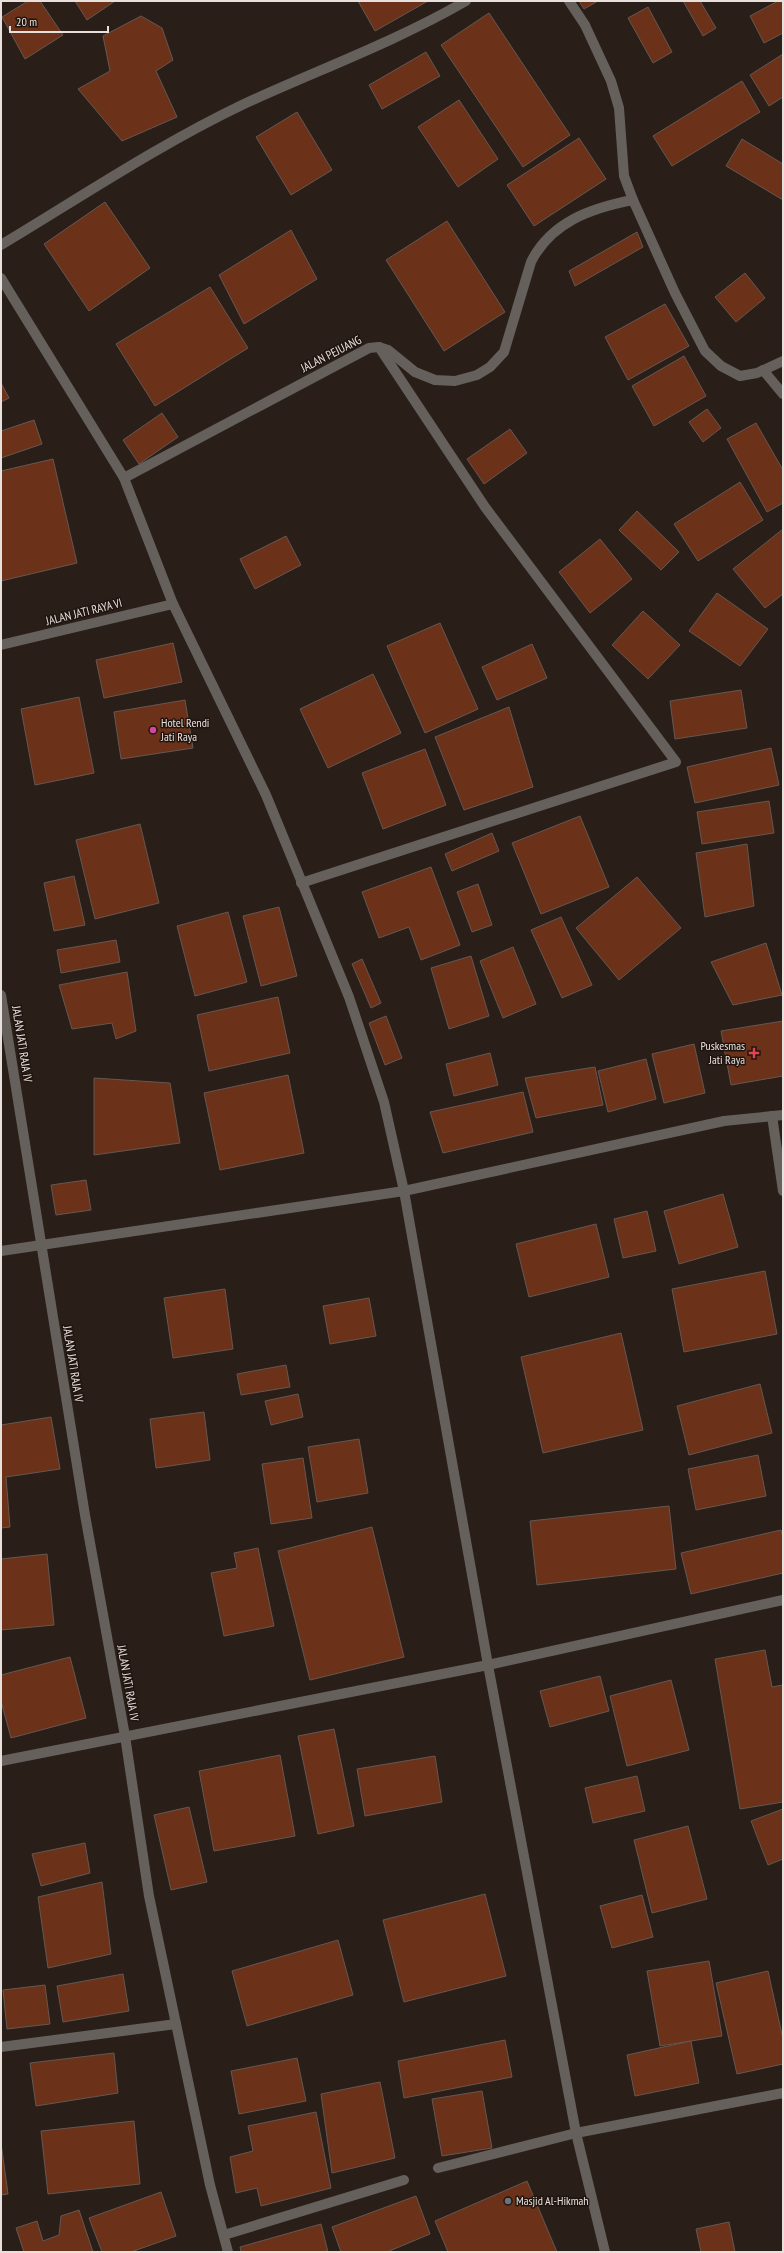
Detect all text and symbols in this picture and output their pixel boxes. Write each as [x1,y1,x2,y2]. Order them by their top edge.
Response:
scale bar [10,8,108,34]
text: 20 m [16,14,37,29]
street label: JALAN PEJUANG [297,332,364,376]
street label: JALAN JATI RAYA VI [43,595,124,628]
place label: Hotel Rendi Jati Raya [160,715,209,744]
marker: Hotel Rendi Jati Raya [148,725,158,735]
street label: JALAN JATI RAJA IV [9,1004,36,1084]
place label: Puskesmas Jati Raya [700,1038,745,1067]
marker: Puskesmas Jati Raya [748,1047,760,1059]
street label: JALAN JATI RAJA IV [60,1324,87,1404]
street label: JALAN JATI RAJA IV [114,1643,143,1723]
place label: Masjid Al-Hikmah [516,2193,589,2208]
marker: Masjid Al-Hikmah [503,2196,513,2206]

